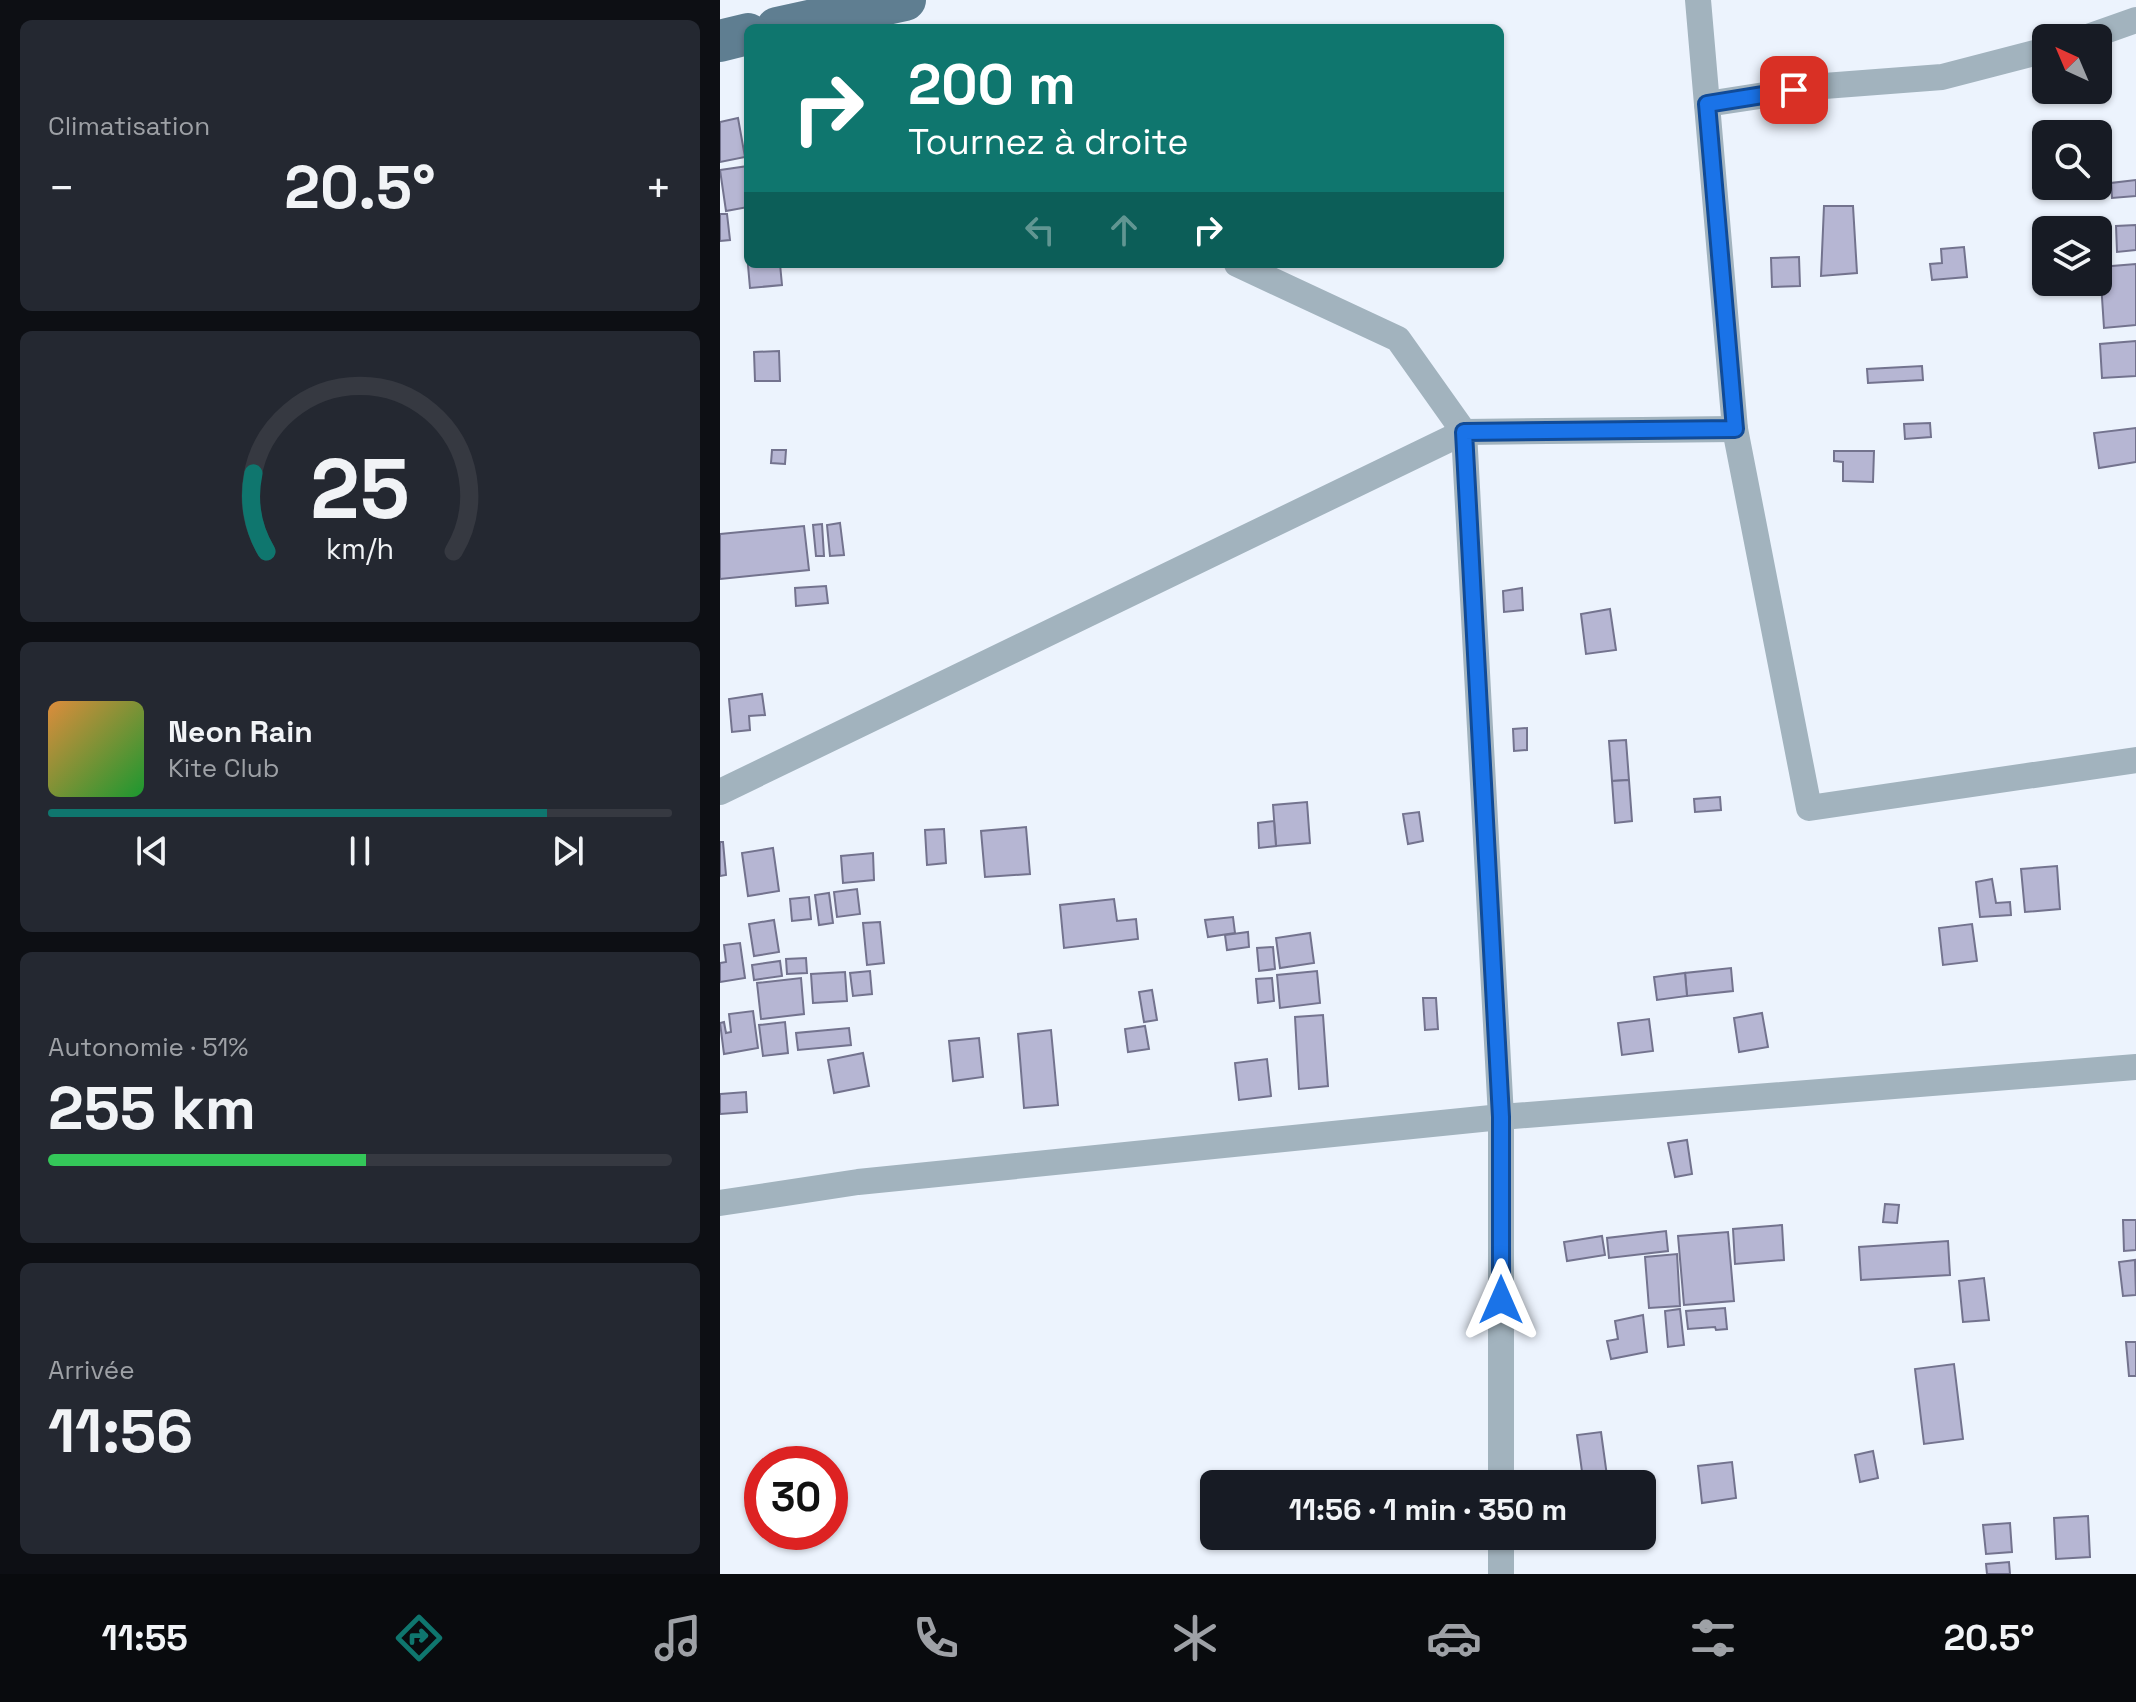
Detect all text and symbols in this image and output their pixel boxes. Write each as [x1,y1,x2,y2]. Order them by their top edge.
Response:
north arrow [2032,24,2112,104]
map controls [2032,24,2112,296]
text: 200 m [908,49,1076,120]
icon: right [776,56,880,160]
pin [1760,56,1828,124]
icon: arrive [1772,68,1816,112]
text: Climatisation [48,109,210,143]
text: Tournez à droite [908,119,1189,165]
button: search [2032,120,2112,200]
text: 20.5° [284,149,436,226]
text: − [48,160,75,216]
text: + [645,160,672,216]
icon: left [1018,208,1062,252]
icon: ahead [1102,208,1146,252]
icon: right [1186,208,1230,252]
button: layers [2032,216,2112,296]
text: 25 [310,436,410,542]
text: km/h [326,531,394,567]
text: Neon Rain [168,712,313,751]
text: Kite Club [168,751,280,785]
icon: previous [130,829,174,873]
icon: pause [338,829,382,873]
icon: next [546,829,590,873]
text: Autonomie · 51% [48,1030,248,1064]
text: 255 km [48,1070,256,1147]
position arrow [1459,1258,1543,1342]
text: Arrivée [48,1353,135,1387]
text: 11:56 [48,1393,193,1470]
speed limit sign: 30 [744,1446,848,1550]
text: 11:56 · 1 min · 350 m [1289,1490,1567,1529]
icon: directions [391,1610,447,1666]
icon: music [650,1610,706,1666]
icon: phone [908,1610,964,1666]
icon: climate [1167,1610,1223,1666]
icon: car [1426,1610,1482,1666]
icon: filters [1685,1610,1741,1666]
text: 11:55 [101,1615,188,1661]
text: 20.5° [1944,1615,2034,1661]

